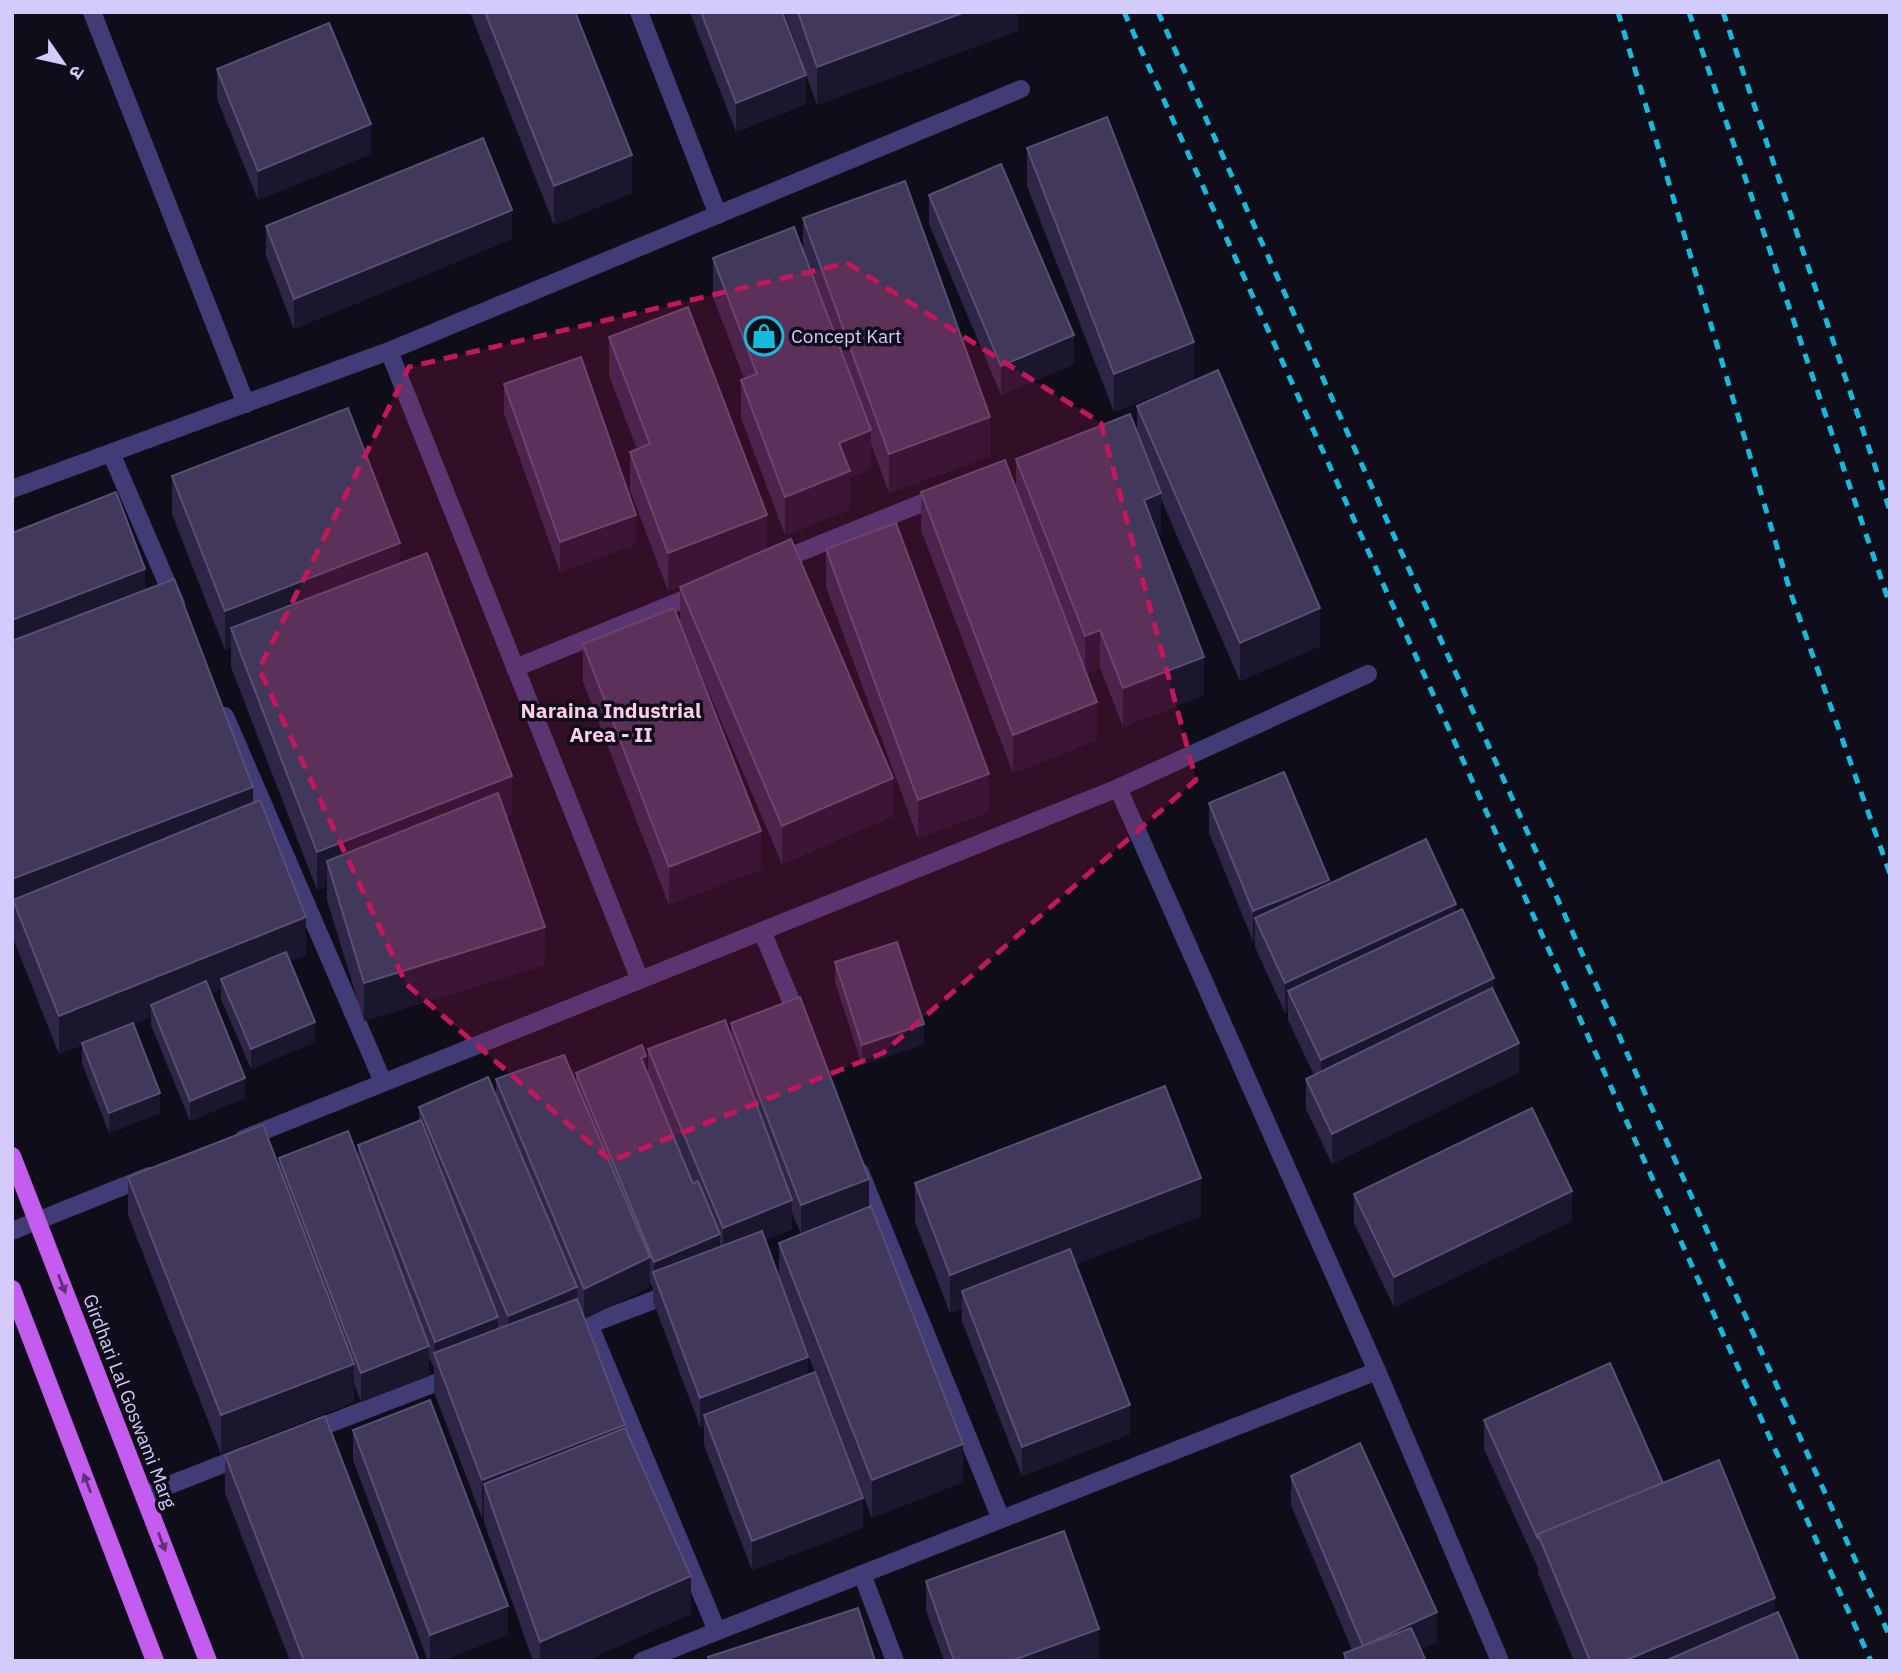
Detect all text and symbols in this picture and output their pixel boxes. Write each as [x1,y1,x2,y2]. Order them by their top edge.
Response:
north arrow [28,28,98,98]
text: उ [64,61,90,85]
shop icon: Concept Kart [743,315,785,357]
place label: Concept Kart [791,324,902,348]
district label: Naraina Industrial Area - II [521,696,701,748]
one-way arrow [57,1274,68,1295]
street label: Girdhari Lal Goswami Marg [78,1290,182,1512]
one-way arrow [81,1472,92,1493]
one-way arrow [157,1531,168,1552]

